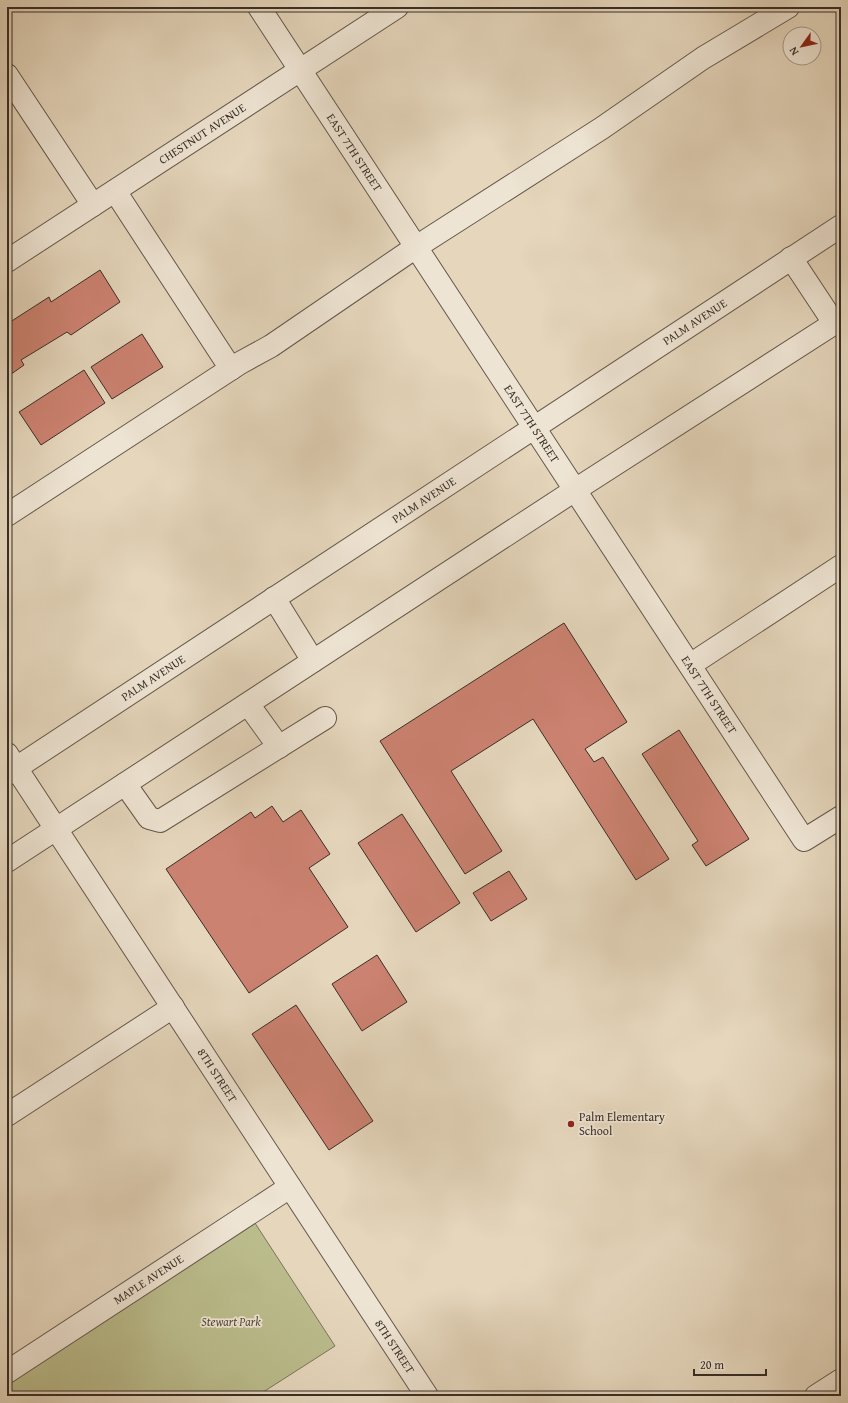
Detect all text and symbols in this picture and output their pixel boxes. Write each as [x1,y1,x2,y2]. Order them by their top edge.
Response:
north arrow [782,26,822,66]
text: N [785,43,802,59]
street label: CHESTNUT AVENUE [155,99,249,168]
street label: EAST 7TH STREET [323,110,387,195]
street label: PALM AVENUE [659,294,730,349]
street label: EAST 7TH STREET [500,381,564,466]
street label: PALM AVENUE [388,472,459,527]
street label: PALM AVENUE [118,650,188,705]
street label: EAST 7TH STREET [678,652,741,737]
street label: 8TH STREET [194,1045,242,1106]
place label: Palm Elementary School [579,1108,665,1139]
marker: Palm Elementary School [566,1119,576,1129]
street label: MAPLE AVENUE [110,1250,186,1308]
park label: Stewart Park [201,1313,261,1330]
street label: 8TH STREET [371,1316,419,1377]
scale bar [694,1351,766,1377]
text: 20 m [700,1356,724,1373]

